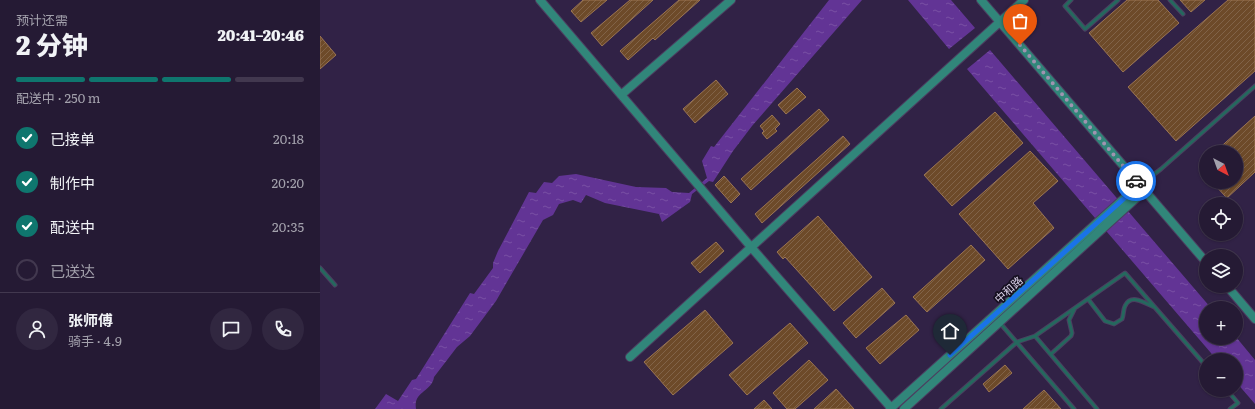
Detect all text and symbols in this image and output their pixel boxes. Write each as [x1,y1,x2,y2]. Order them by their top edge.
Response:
pin [1003,4,1037,45]
text: 预计还需 [16,10,68,29]
icon: bag [1009,10,1031,32]
text: 20:41–20:46 [218,23,304,46]
text: 2 分钟 [16,24,88,63]
text: 配送中 · 250 m [16,88,100,107]
icon: check [16,127,38,149]
text: 已接单 [50,127,95,150]
text: 20:18 [273,129,304,148]
north arrow [1199,145,1243,189]
map controls [1199,145,1243,397]
courier [1116,161,1156,201]
icon: car [1125,170,1147,192]
icon: check [16,171,38,193]
text: 制作中 [50,171,95,194]
text: 20:20 [272,173,304,192]
button: locate [1199,197,1243,241]
icon: check [16,215,38,237]
text: 配送中 [50,215,95,238]
text: 20:35 [272,217,304,236]
button: layers [1199,249,1243,293]
text: 已送达 [50,259,95,282]
street label: 中和路 [990,272,1026,306]
button: + [1199,301,1243,345]
button: person [16,308,58,350]
text: 张师傅 [68,308,113,331]
button: chat [210,308,252,350]
button: phone [262,308,304,350]
pin [933,314,967,355]
icon: home [939,320,961,342]
text: 骑手 · 4.9 [68,331,122,350]
button: − [1199,353,1243,397]

